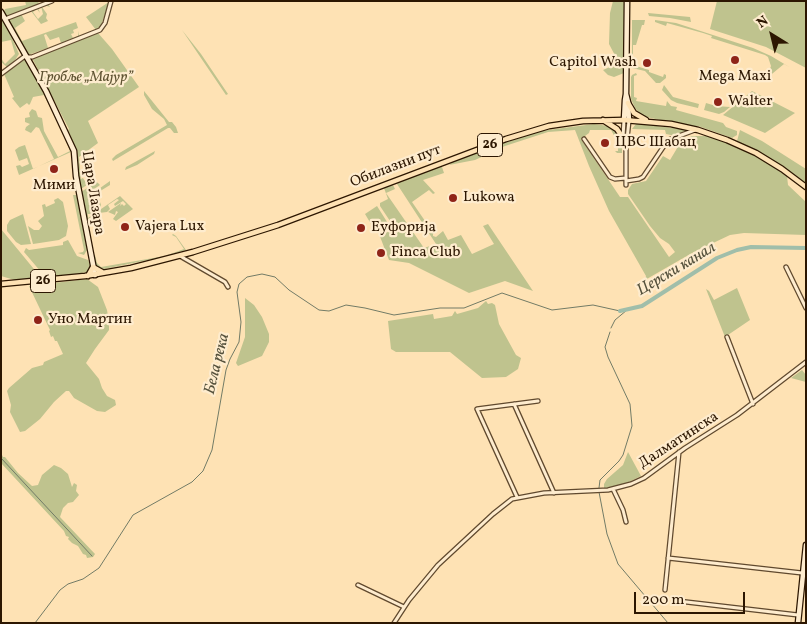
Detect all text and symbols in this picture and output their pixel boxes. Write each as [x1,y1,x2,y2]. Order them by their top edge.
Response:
north arrow [747,10,797,60]
text: N [753,12,773,33]
place label: Capitol Wash [549,54,637,72]
marker: Mega Maxi [729,54,741,66]
marker: Capitol Wash [641,57,653,69]
place label: Mega Maxi [699,68,771,86]
park label: Гробље „Мајур” [39,69,133,87]
place label: Walter [728,93,772,111]
marker: Walter [712,96,724,108]
road number: 26 [478,134,502,156]
place label: ЦВС Шабац [615,134,696,152]
marker: ЦВС Шабац [599,137,611,149]
street label: Обилазни пут [348,141,444,193]
street label: Цара Лазара [76,150,108,236]
marker: Мими [48,163,60,175]
place label: Мими [33,177,75,195]
place label: Lukowa [463,189,515,207]
marker: Lukowa [447,192,459,204]
place label: Vajera Lux [135,218,204,236]
place label: Еуфорија [371,219,436,237]
marker: Vajera Lux [119,221,131,233]
marker: Еуфорија [355,222,367,234]
water label: Церски канал [634,239,720,301]
place label: Finca Club [391,244,461,262]
marker: Finca Club [375,247,387,259]
road number: 26 [30,270,56,292]
place label: Уно Мартин [48,311,132,329]
marker: Уно Мартин [32,314,44,326]
water label: Бела река [201,332,235,396]
street label: Далматинска [636,409,722,473]
scale bar [637,582,748,614]
text: 200 m [642,590,685,611]

